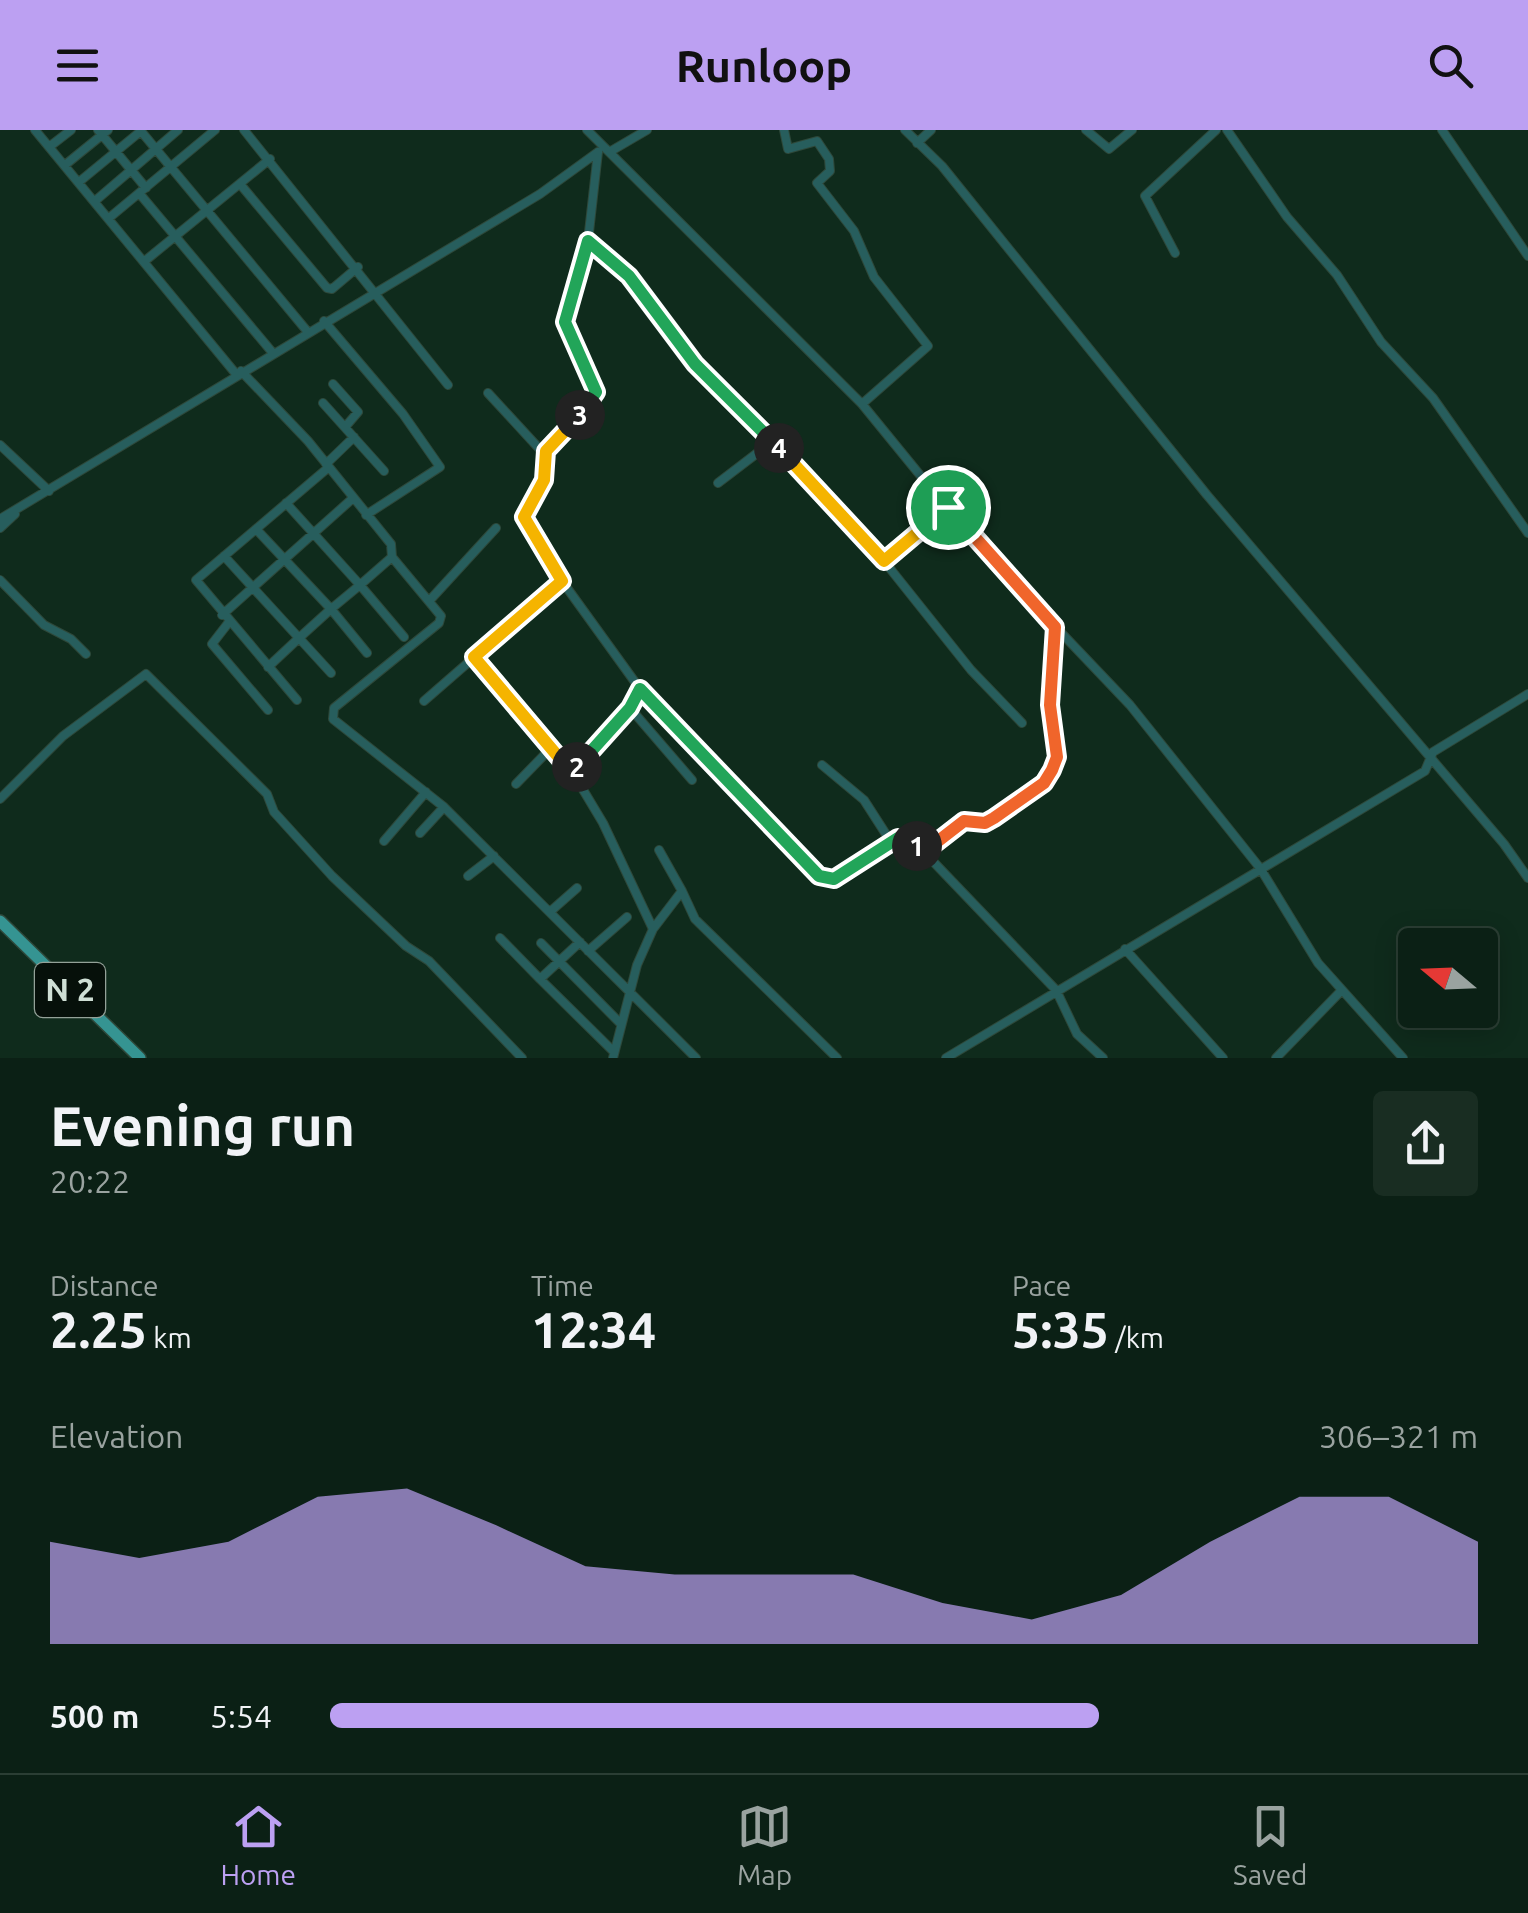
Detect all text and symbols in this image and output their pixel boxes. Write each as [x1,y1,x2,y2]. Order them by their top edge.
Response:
icon: menu [50,38,105,93]
icon: search [1423,38,1478,93]
text: Runloop [676,40,852,91]
pin: 3 [555,390,605,440]
text: 3 [572,399,588,430]
pin: 4 [754,423,804,473]
text: 4 [771,432,787,463]
pin [906,465,991,550]
icon: arrive [921,480,976,535]
pin: 2 [552,742,602,792]
text: 2 [569,751,585,782]
pin: 1 [892,821,942,871]
text: 1 [909,830,925,861]
north arrow [1398,928,1498,1028]
map controls [1398,928,1498,1028]
road number: N 2 [35,963,105,1017]
button: share [1373,1091,1478,1196]
text: Evening run [50,1095,355,1156]
text: 20:22 [50,1163,130,1199]
text: Distance [50,1270,158,1301]
text: Time [531,1270,594,1301]
text: Pace [1012,1270,1071,1301]
text: 2.25 [50,1301,147,1357]
text: 12:34 [531,1301,656,1357]
text: 5:35 [1012,1301,1109,1357]
text: km [147,1322,192,1353]
text: /km [1109,1322,1164,1353]
text: Elevation [50,1418,183,1454]
text: 306–321 m [1319,1418,1478,1454]
text: 500 m [50,1698,139,1734]
text: 5:54 [210,1698,272,1734]
tab: Home [220,1799,296,1890]
tab: Map [737,1799,792,1890]
tab: Saved [1233,1799,1308,1890]

